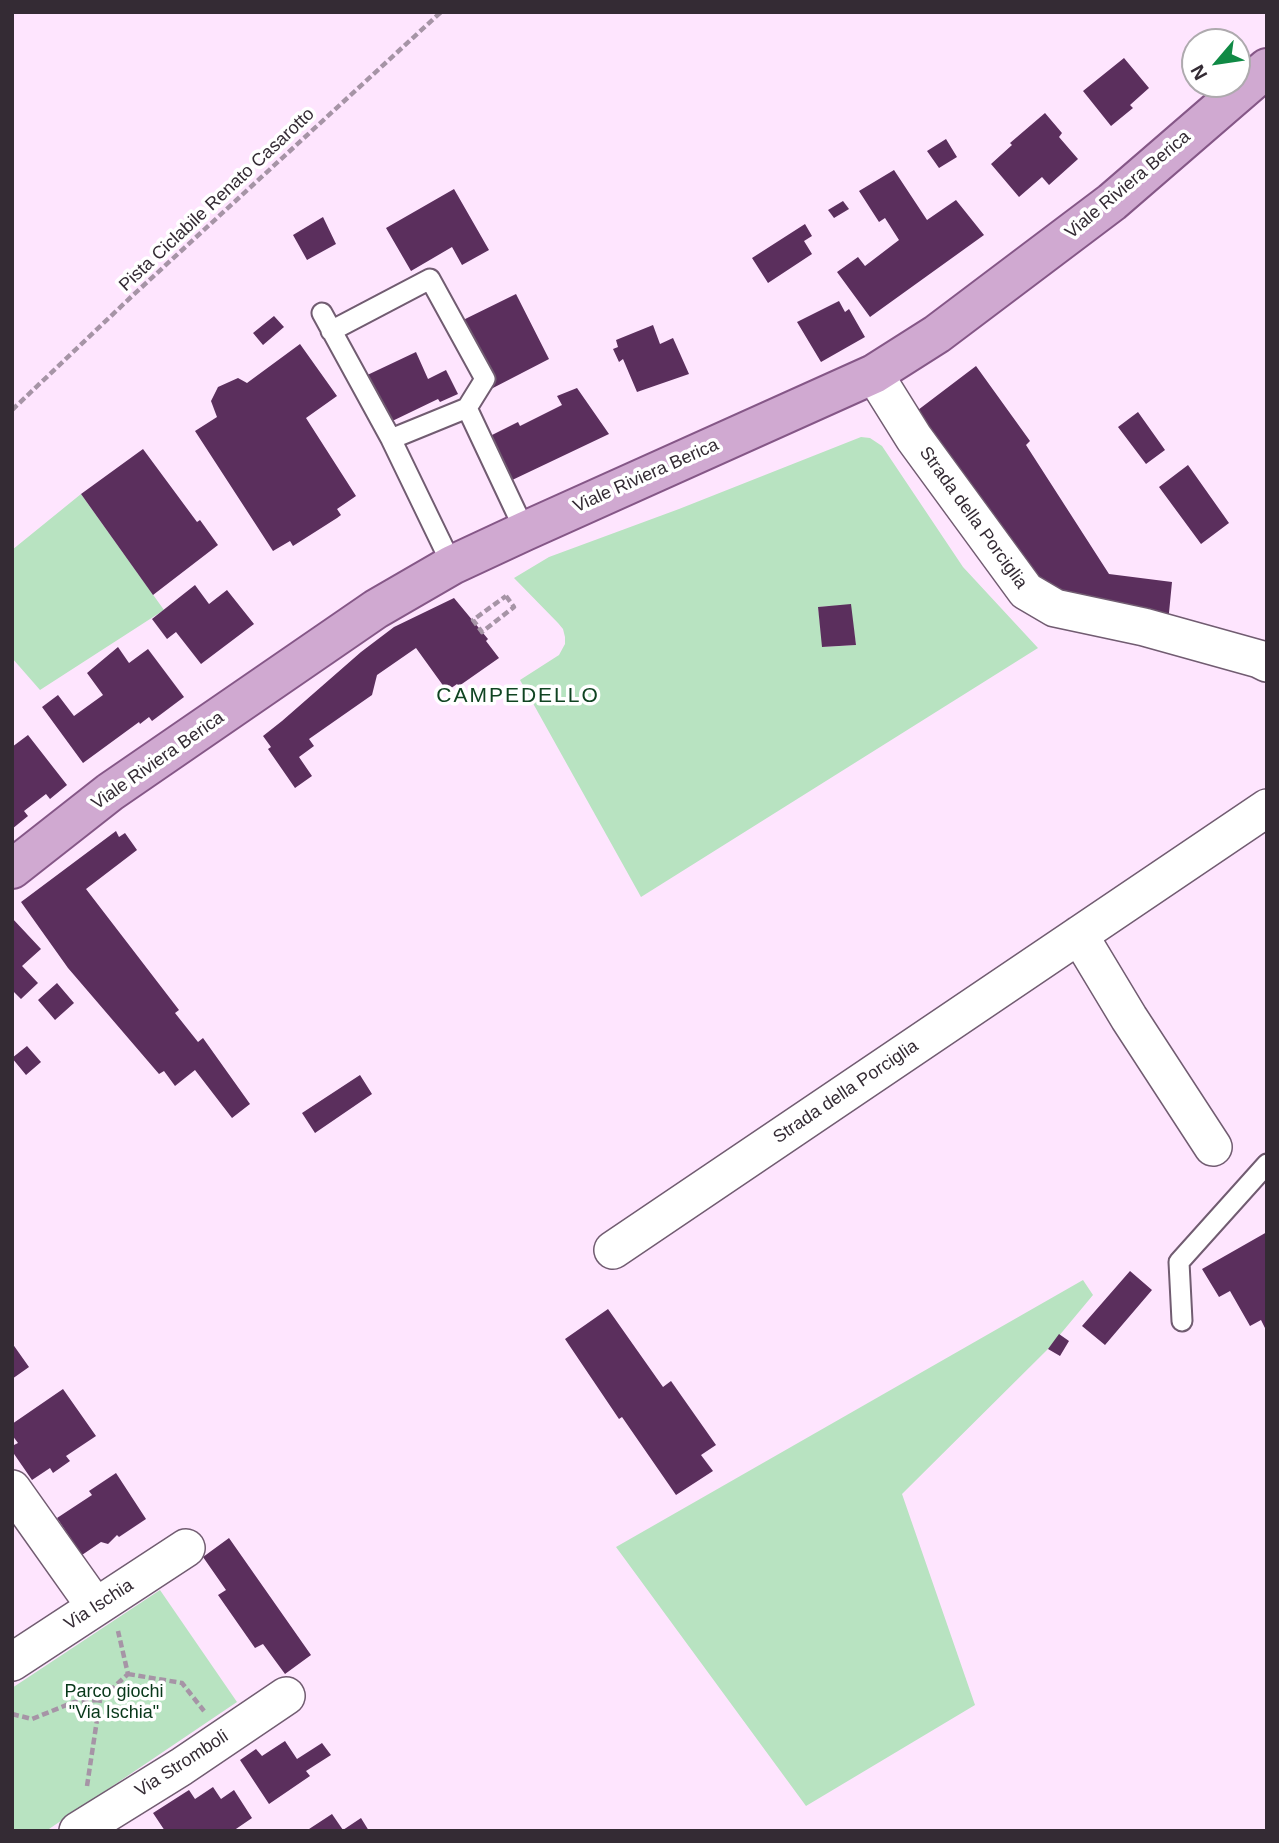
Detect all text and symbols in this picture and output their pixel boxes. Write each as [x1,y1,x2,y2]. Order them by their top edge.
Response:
north arrow [1181,28,1251,98]
text: N [1186,61,1211,84]
street label: Pista Ciclabile Renato Casarotto [115,104,319,296]
street label: Viale Riviera Berica [1061,126,1195,244]
street label: Viale Riviera Berica [570,434,722,518]
street label: Strada della Porciglia [914,443,1032,593]
district label: CAMPEDELLO [437,683,599,709]
street label: Viale Riviera Berica [88,707,228,815]
street label: Strada della Porciglia [769,1035,923,1149]
street label: Via Ischia [61,1575,137,1635]
park label: Parco giochi "Via Ischia" [64,1681,164,1724]
street label: Via Stromboli [131,1726,233,1802]

